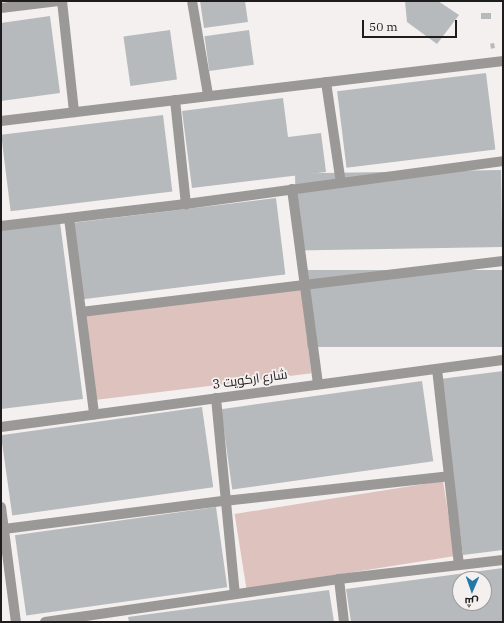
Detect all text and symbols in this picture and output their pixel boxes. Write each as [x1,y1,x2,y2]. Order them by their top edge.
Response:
scale bar [364,12,459,38]
text: 50 m [369,19,398,34]
street label: شارع اركويت 3 [211,367,289,393]
north arrow [452,571,492,611]
text: ش [464,595,479,609]

